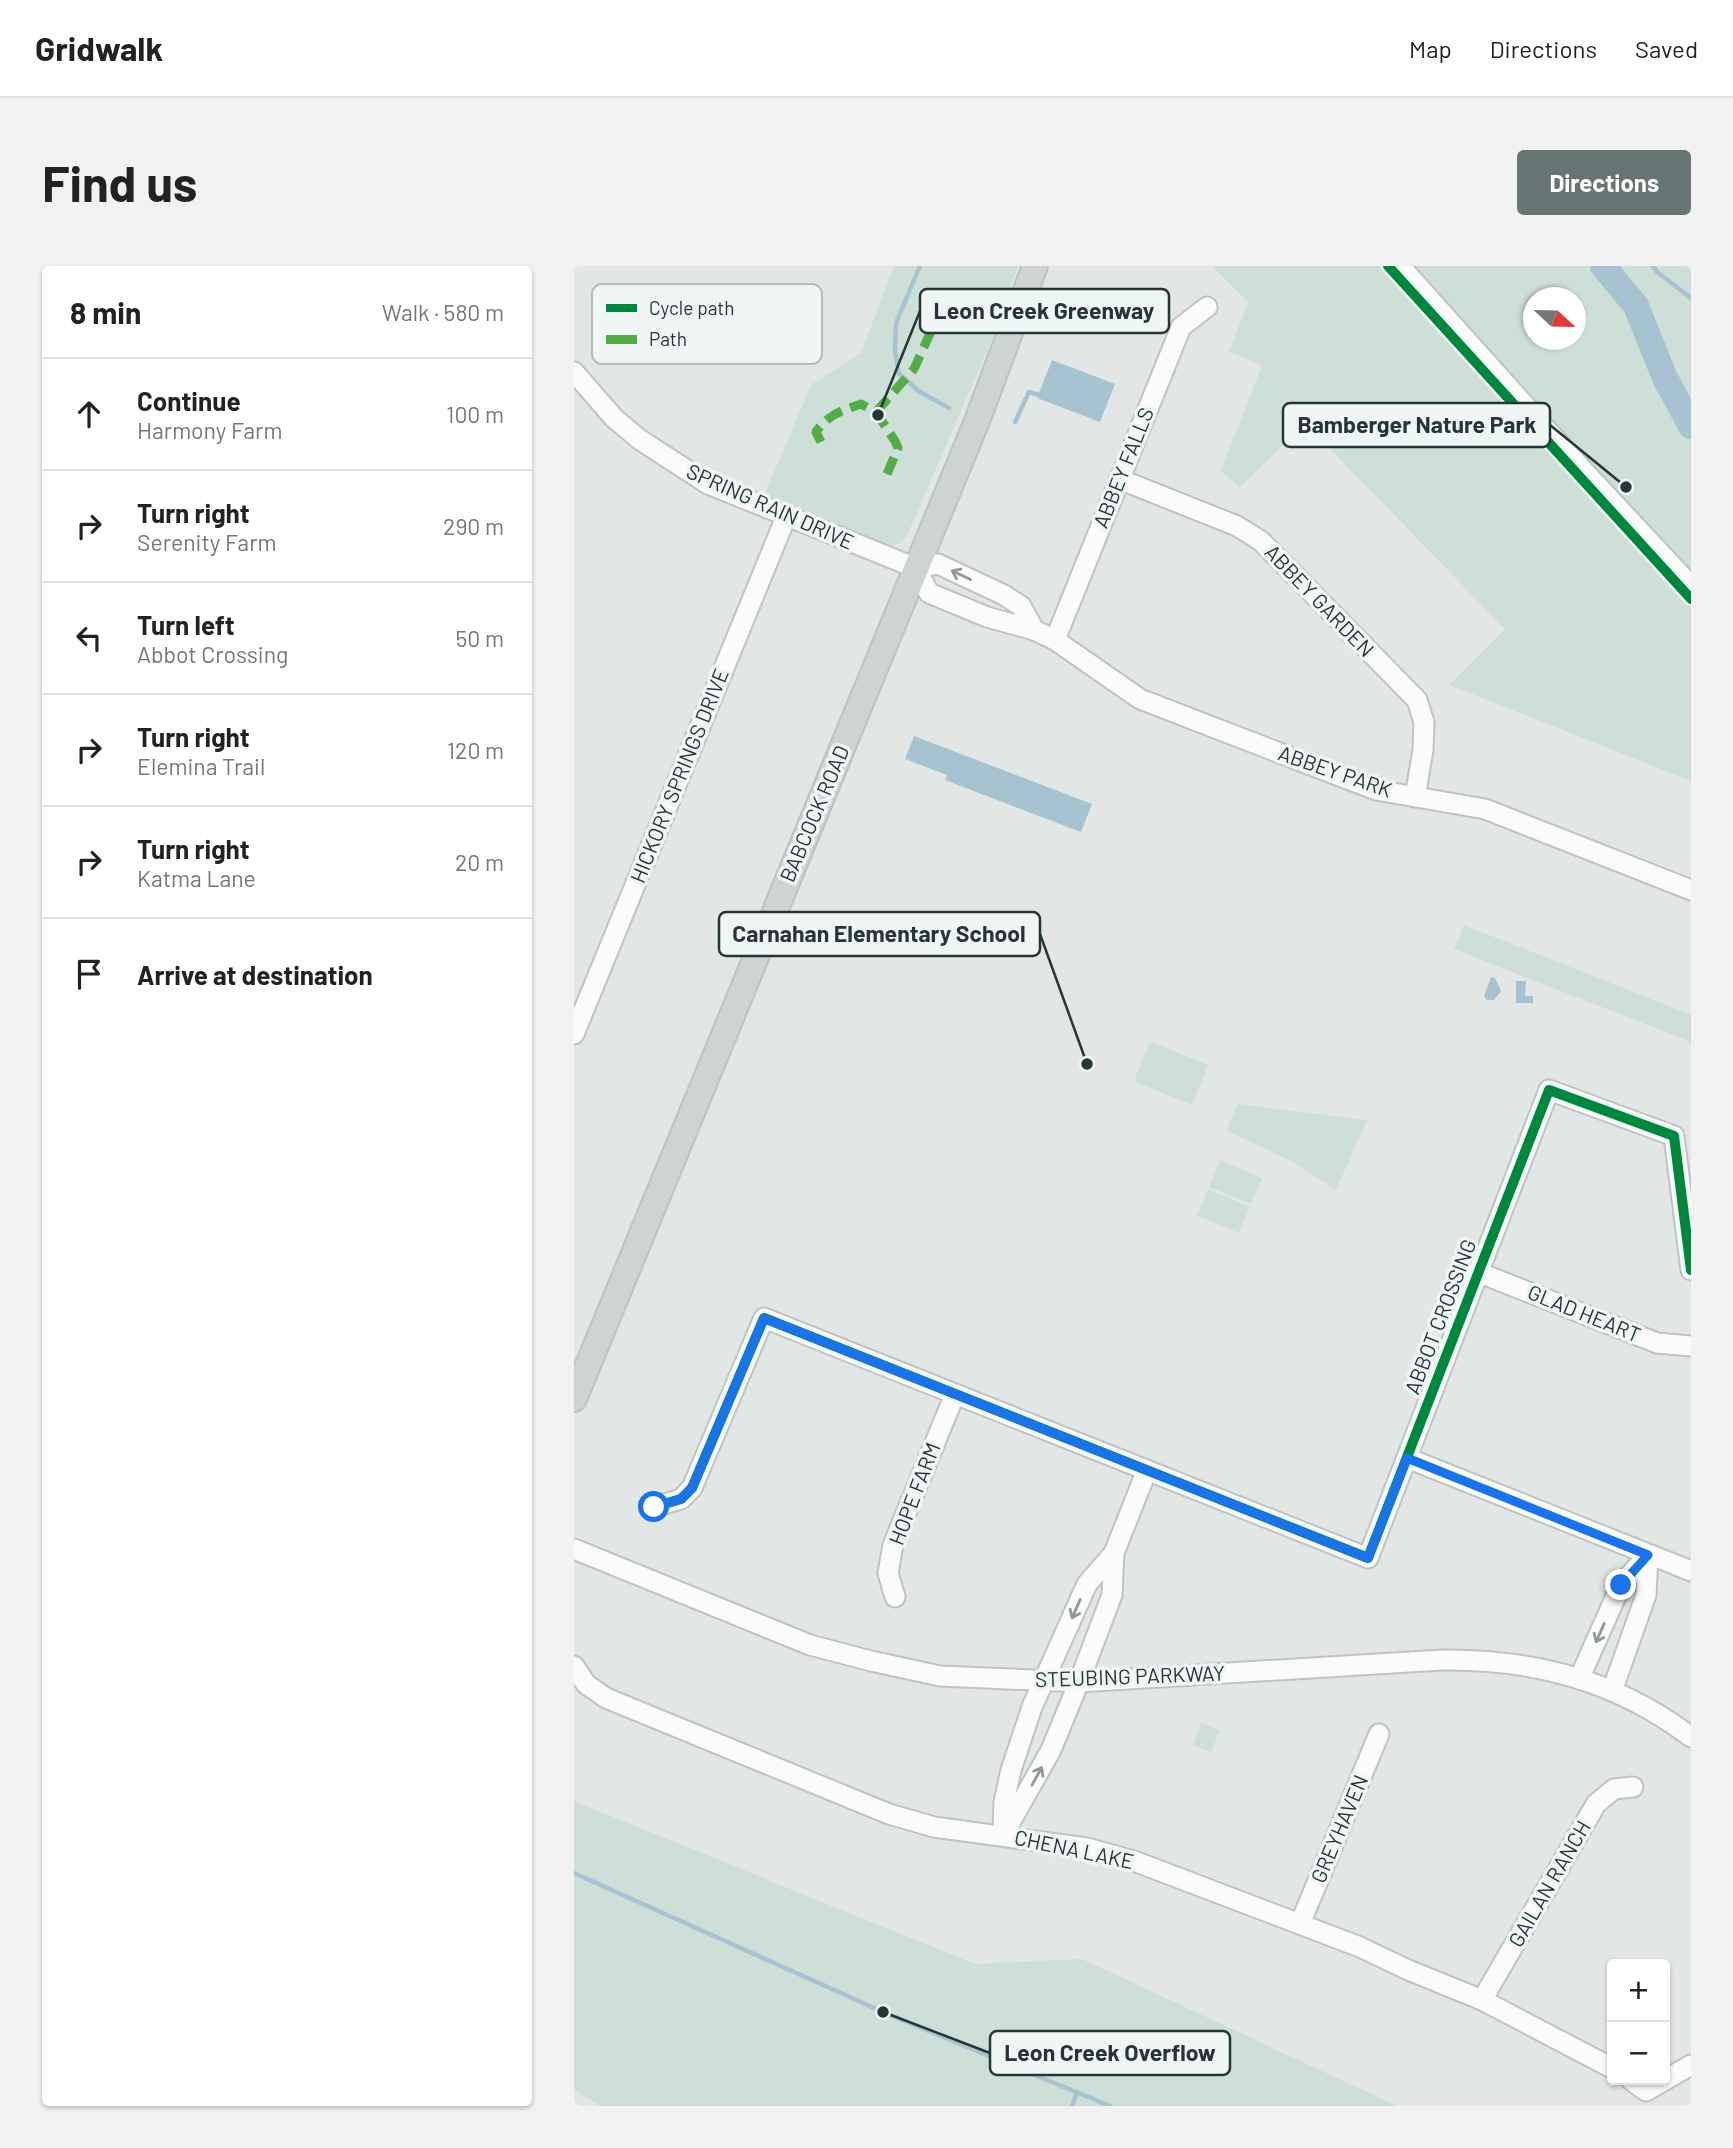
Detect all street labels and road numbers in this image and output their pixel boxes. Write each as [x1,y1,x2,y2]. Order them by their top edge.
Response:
street label: ABBEY FALLS [1087,404,1158,531]
street label: SPRING RAIN DRIVE [683,457,858,554]
street label: ABBEY GARDEN [1260,539,1380,661]
street label: HICKORY SPRINGS DRIVE [624,665,733,886]
street label: ABBEY PARK [1276,740,1396,802]
street label: BABCOCK ROAD [774,741,854,885]
street label: ABBOT CROSSING [1399,1236,1481,1397]
street label: GLAD HEART [1524,1279,1645,1347]
street label: HOPE FARM [883,1439,945,1548]
street label: STEUBING PARKWAY [1035,1660,1225,1691]
street label: GREYHAVEN [1305,1771,1373,1886]
street label: GAILAN RANCH [1502,1815,1595,1951]
street label: CHENA LAKE [1012,1824,1136,1873]

